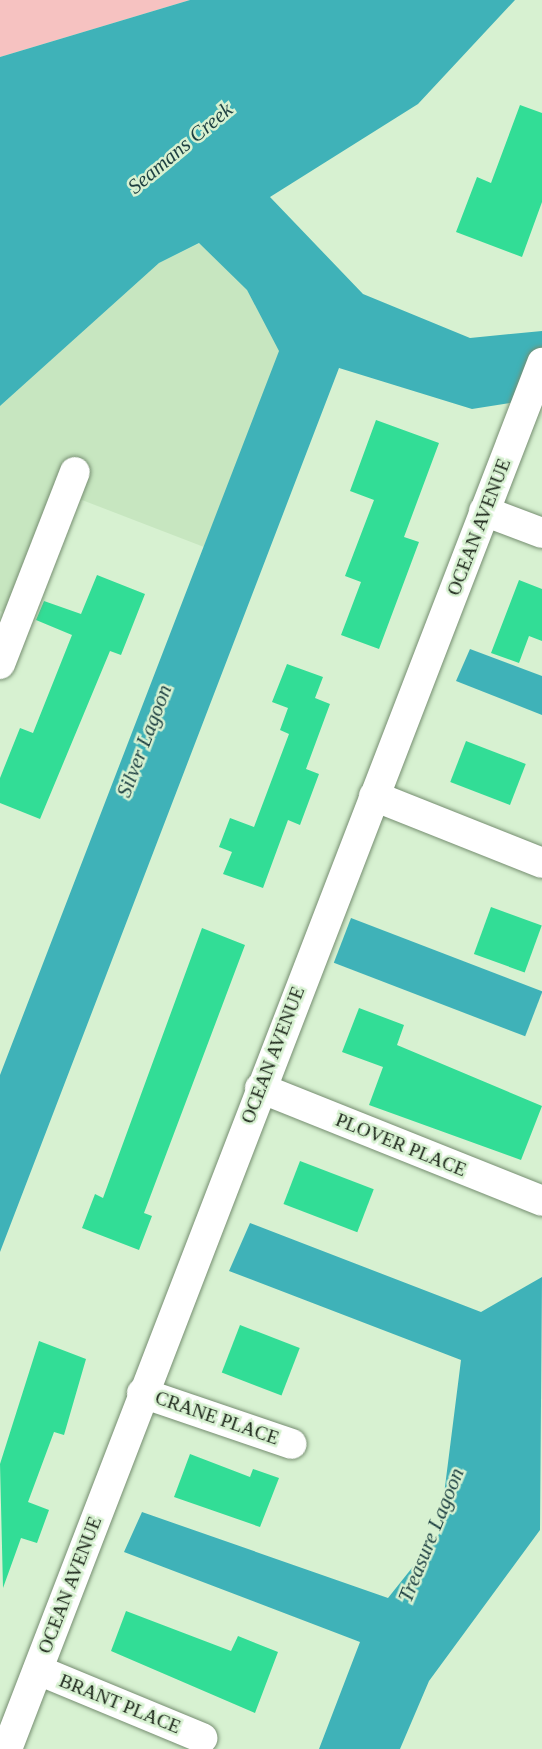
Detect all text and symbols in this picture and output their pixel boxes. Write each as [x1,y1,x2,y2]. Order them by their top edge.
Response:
water label: Seamans Creek [122,97,238,199]
street label: OCEAN AVENUE [442,455,516,599]
water label: Silver Lagoon [111,681,177,801]
street label: OCEAN AVENUE [236,983,310,1127]
street label: PLOVER PLACE [332,1108,470,1182]
street label: CRANE PLACE [152,1386,282,1450]
water label: Treasure Lagoon [393,1464,469,1606]
street label: OCEAN AVENUE [33,1513,107,1657]
street label: BRANT PLACE [56,1669,184,1739]

